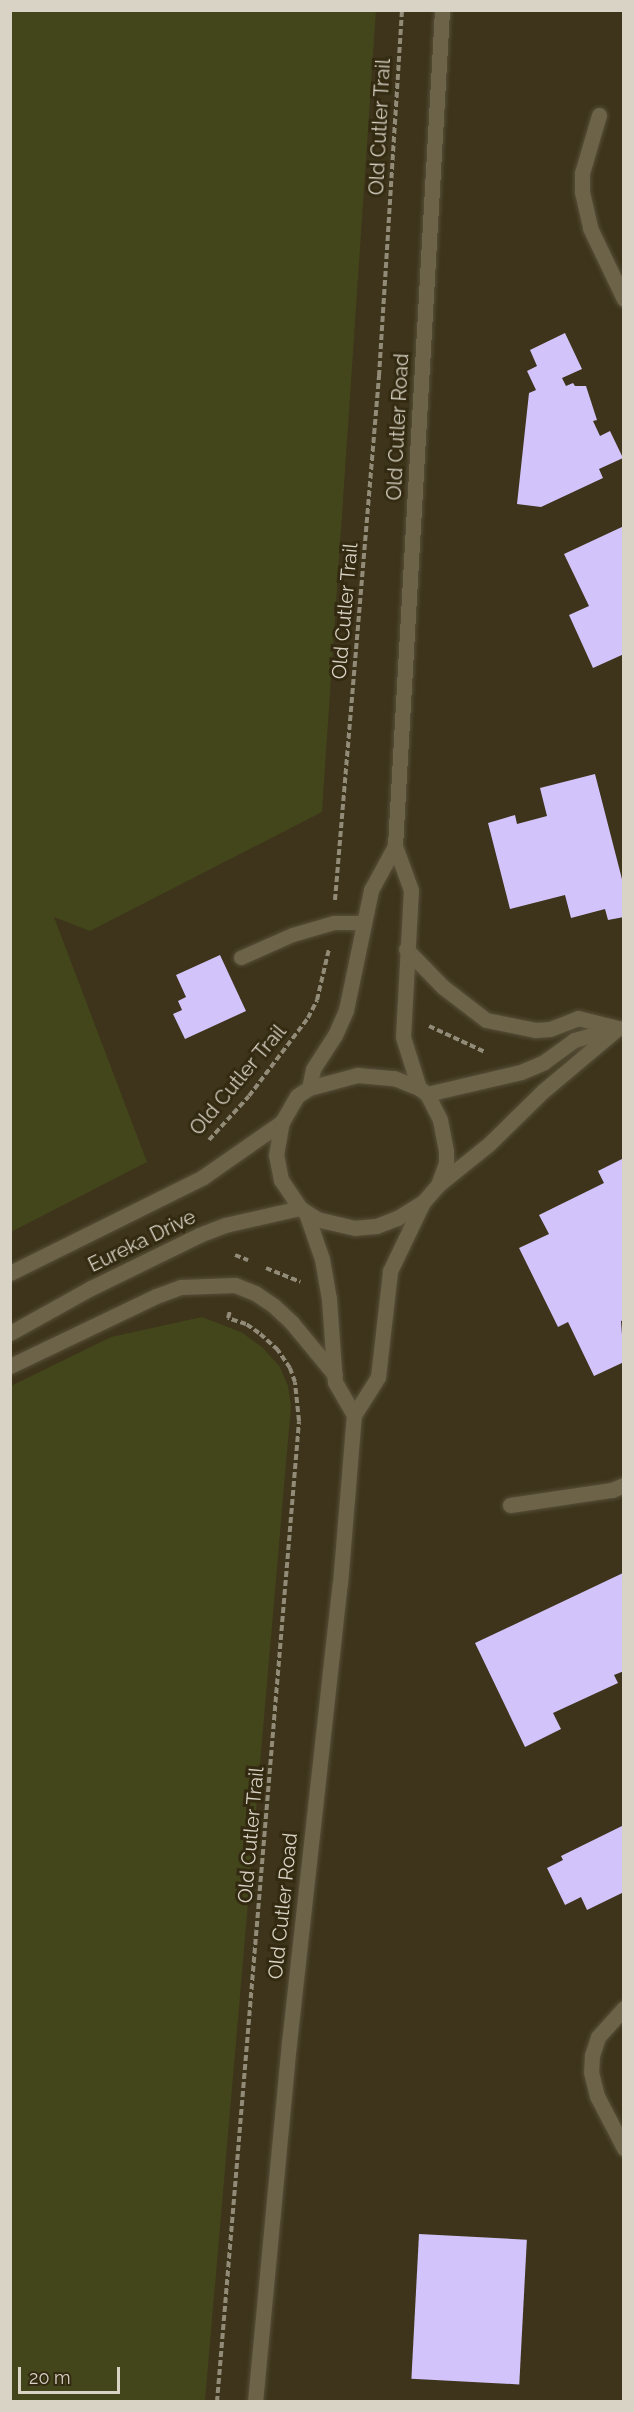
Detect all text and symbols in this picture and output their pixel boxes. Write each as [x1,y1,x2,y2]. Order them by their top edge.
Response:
street label: Old Cutler Trail [364,58,396,196]
street label: Old Cutler Road [382,353,414,501]
street label: Old Cutler Trail [327,541,363,681]
street label: Old Cutler Trail [185,1020,291,1140]
street label: Eureka Drive [84,1205,200,1277]
street label: Old Cutler Trail [233,1765,269,1905]
street label: Old Cutler Road [263,1831,303,1981]
scale bar [21,2355,123,2393]
text: 20 m [29,2367,71,2388]

